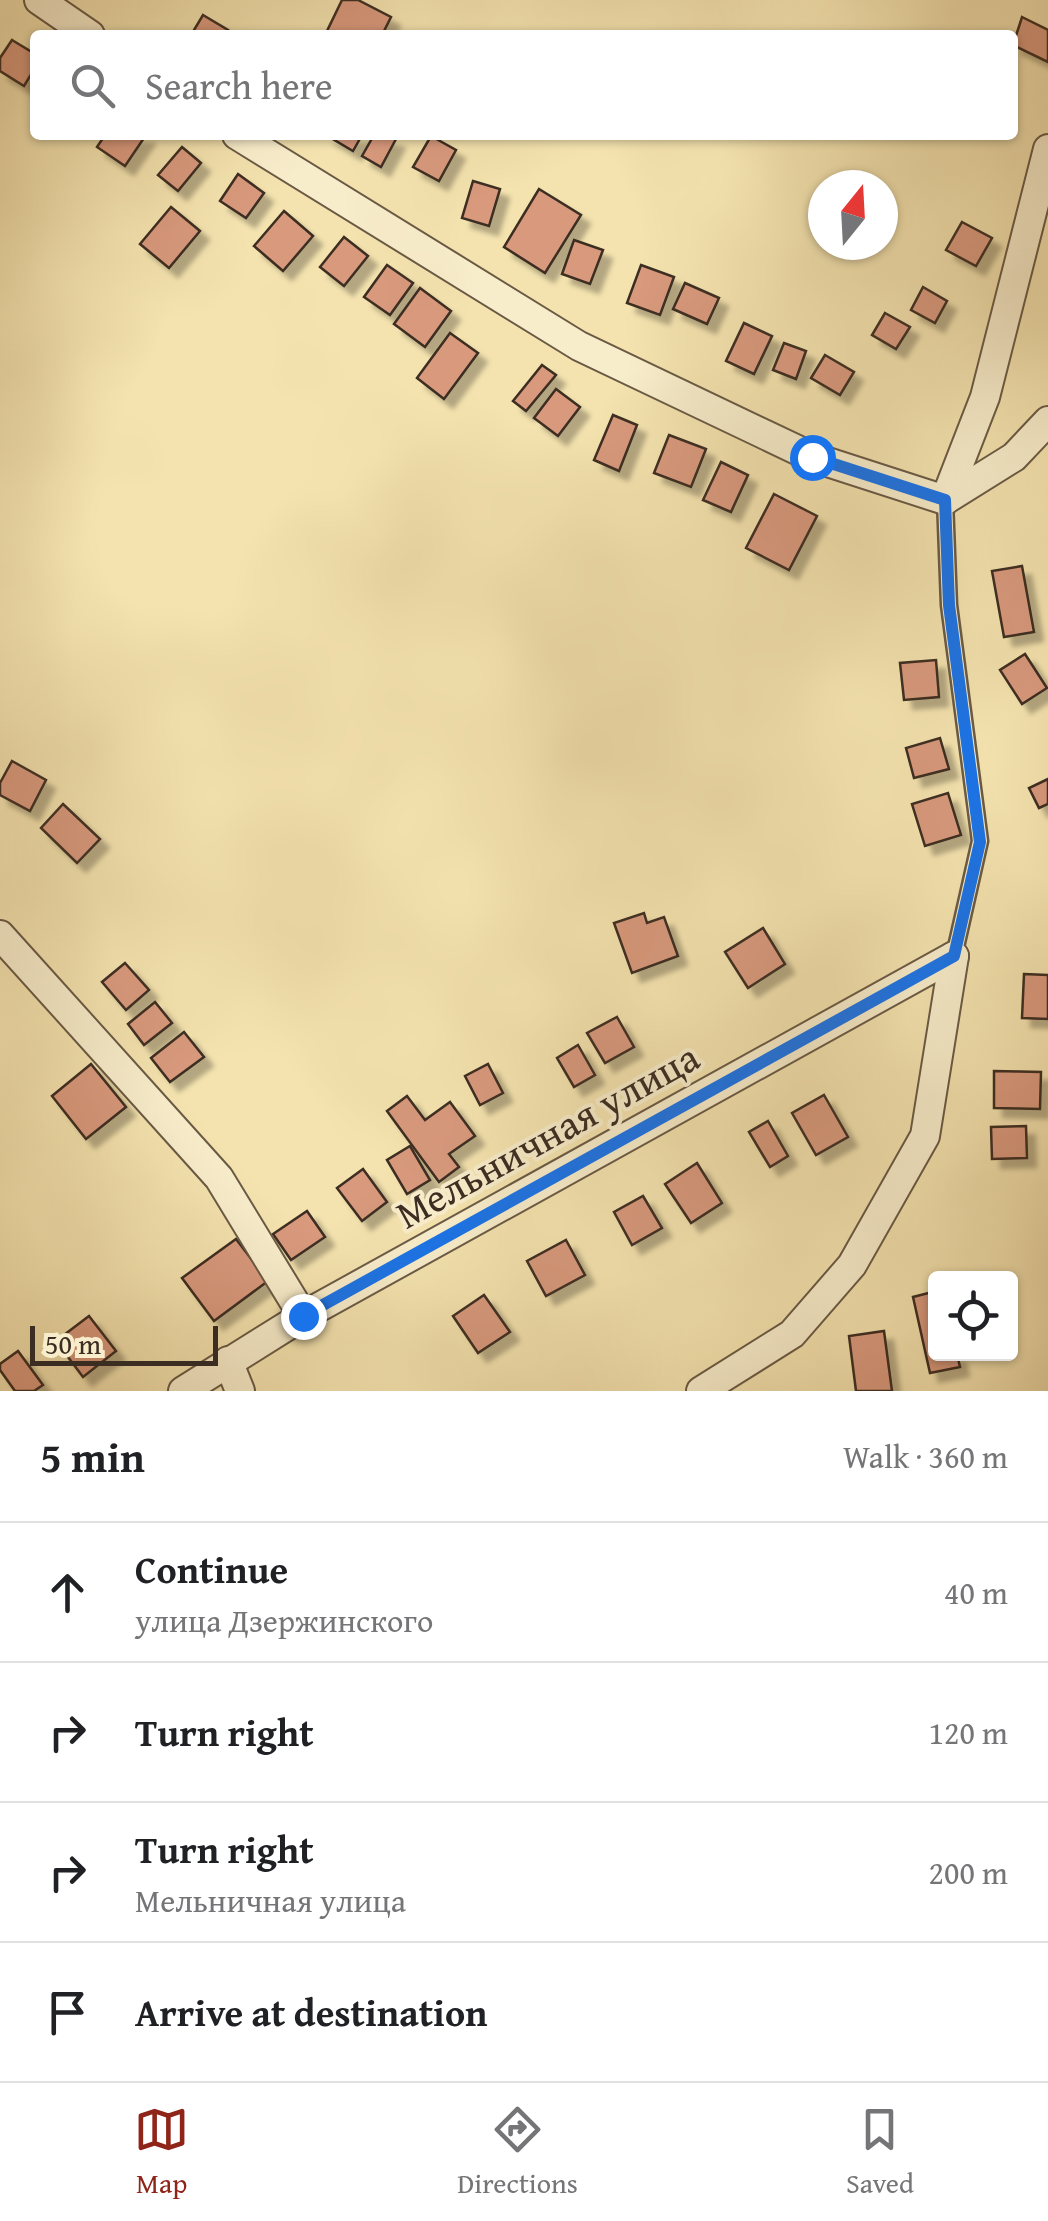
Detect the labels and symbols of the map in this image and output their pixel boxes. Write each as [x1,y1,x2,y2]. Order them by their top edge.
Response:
north arrow [808,170,898,260]
route start [790,435,836,481]
street label: Мельничная улица [385,1027,709,1243]
route end [281,1294,327,1340]
scale bar [30,1321,218,1366]

